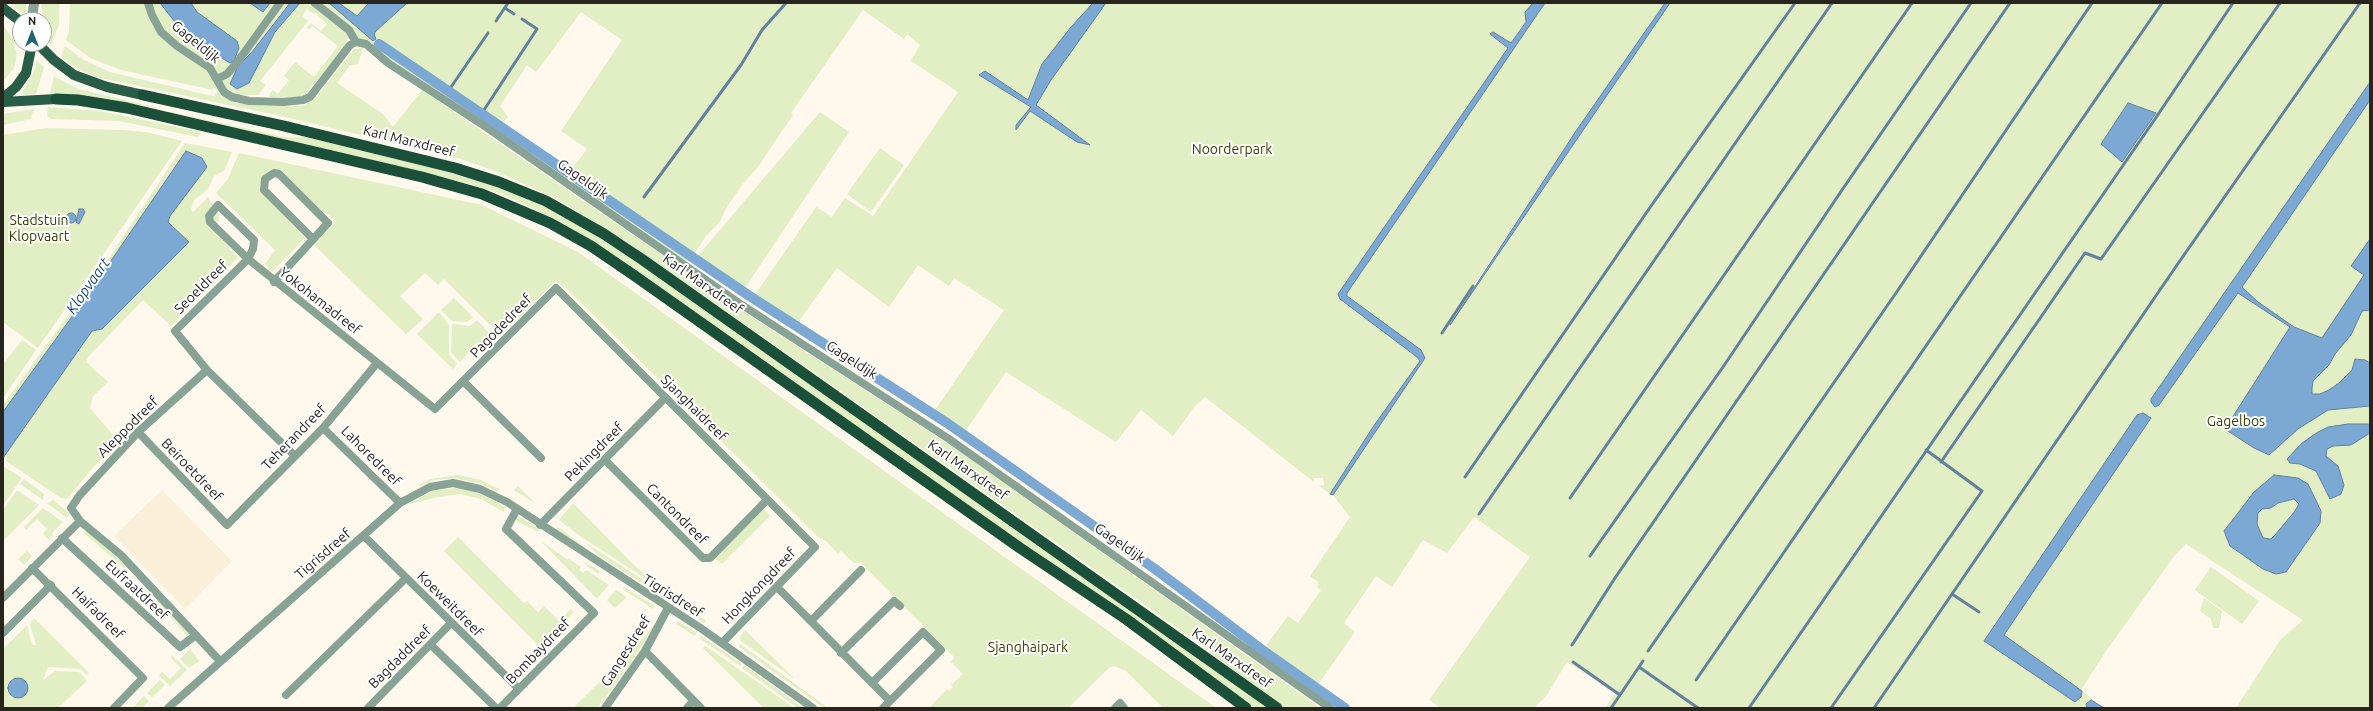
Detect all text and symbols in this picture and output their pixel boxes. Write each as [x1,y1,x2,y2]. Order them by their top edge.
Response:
north arrow [12,12,52,52]
text: N [28,15,36,27]
street label: Gageldijk [168,17,224,67]
street label: Karl Marxdreef [361,121,457,161]
park label: Noorderpark [1192,141,1272,157]
street label: Gageldijk [554,155,612,203]
park label: Stadstuin Klopvaart [9,212,69,244]
street label: Karl Marxdreef [660,250,746,318]
water label: Klopvaart [62,255,114,317]
street label: Seoeldreef [171,257,231,317]
street label: Yokohamadreef [276,264,364,338]
street label: Pagodedreef [467,291,535,361]
street label: Gageldijk [823,337,881,383]
street label: Sjanghaidreef [657,371,731,445]
street label: Aleppodreef [94,393,162,461]
street label: Teherandreef [258,400,330,474]
park label: Gagelbos [2207,413,2265,429]
street label: Pekingdreef [561,419,627,485]
street label: Lahoredreef [338,423,404,489]
street label: Beiroetdreef [158,435,226,505]
street label: Karl Marxdreef [925,436,1011,504]
street label: Cantondreef [643,480,711,548]
street label: Gageldijk [1091,519,1149,567]
street label: Tigrisdreef [292,525,354,583]
street label: Hongkongdreef [718,544,800,628]
street label: Eufraatdreef [102,556,172,624]
street label: Koeweitdreef [414,568,486,640]
street label: Tigrisdreef [639,571,707,621]
street label: Haifadreef [68,583,128,643]
street label: Gangesdreef [598,612,654,690]
street label: Bombaydreef [502,614,574,688]
street label: Bagdaddreef [365,622,435,692]
street label: Karl Marxdreef [1189,624,1275,692]
park label: Sjanghaipark [988,639,1068,655]

